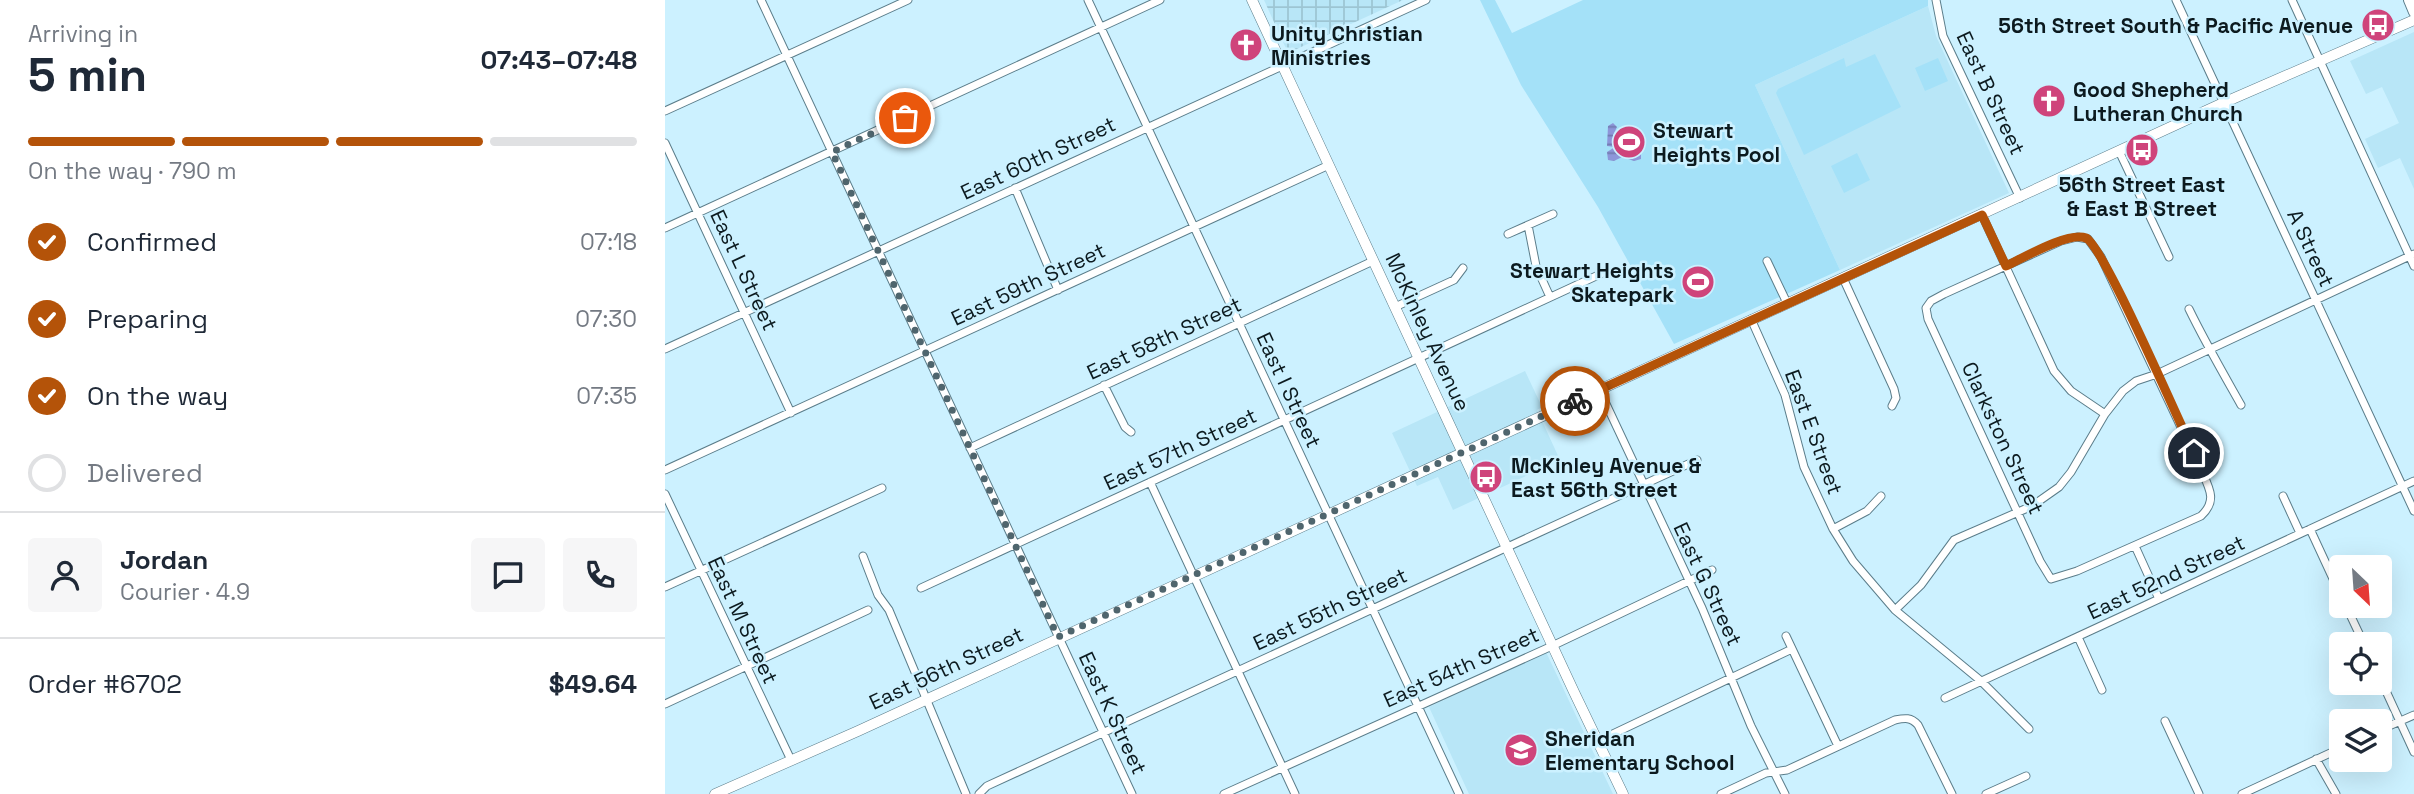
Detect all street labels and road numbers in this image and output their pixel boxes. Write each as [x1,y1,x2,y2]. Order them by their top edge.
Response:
street label: East B Street [1951,27,2031,159]
street label: East 60th Street [956,110,1120,206]
street label: East L Street [704,205,784,335]
street label: A Street [2281,205,2341,291]
street label: East 59th Street [947,236,1109,332]
street label: McKinley Avenue [1380,249,1476,415]
street label: East 58th Street [1082,290,1246,386]
street label: East I Street [1250,328,1328,452]
street label: Clarkston Street [1956,357,2050,519]
street label: East E Street [1779,366,1849,498]
street label: East 57th Street [1099,402,1261,496]
street label: East G Street [1668,518,1748,650]
street label: East 52nd Street [2083,529,2249,625]
street label: East M Street [702,552,784,688]
street label: East 55th Street [1249,561,1411,657]
street label: East 56th Street [865,620,1027,716]
street label: East 54th Street [1379,621,1543,713]
street label: East K Street [1073,647,1153,779]

